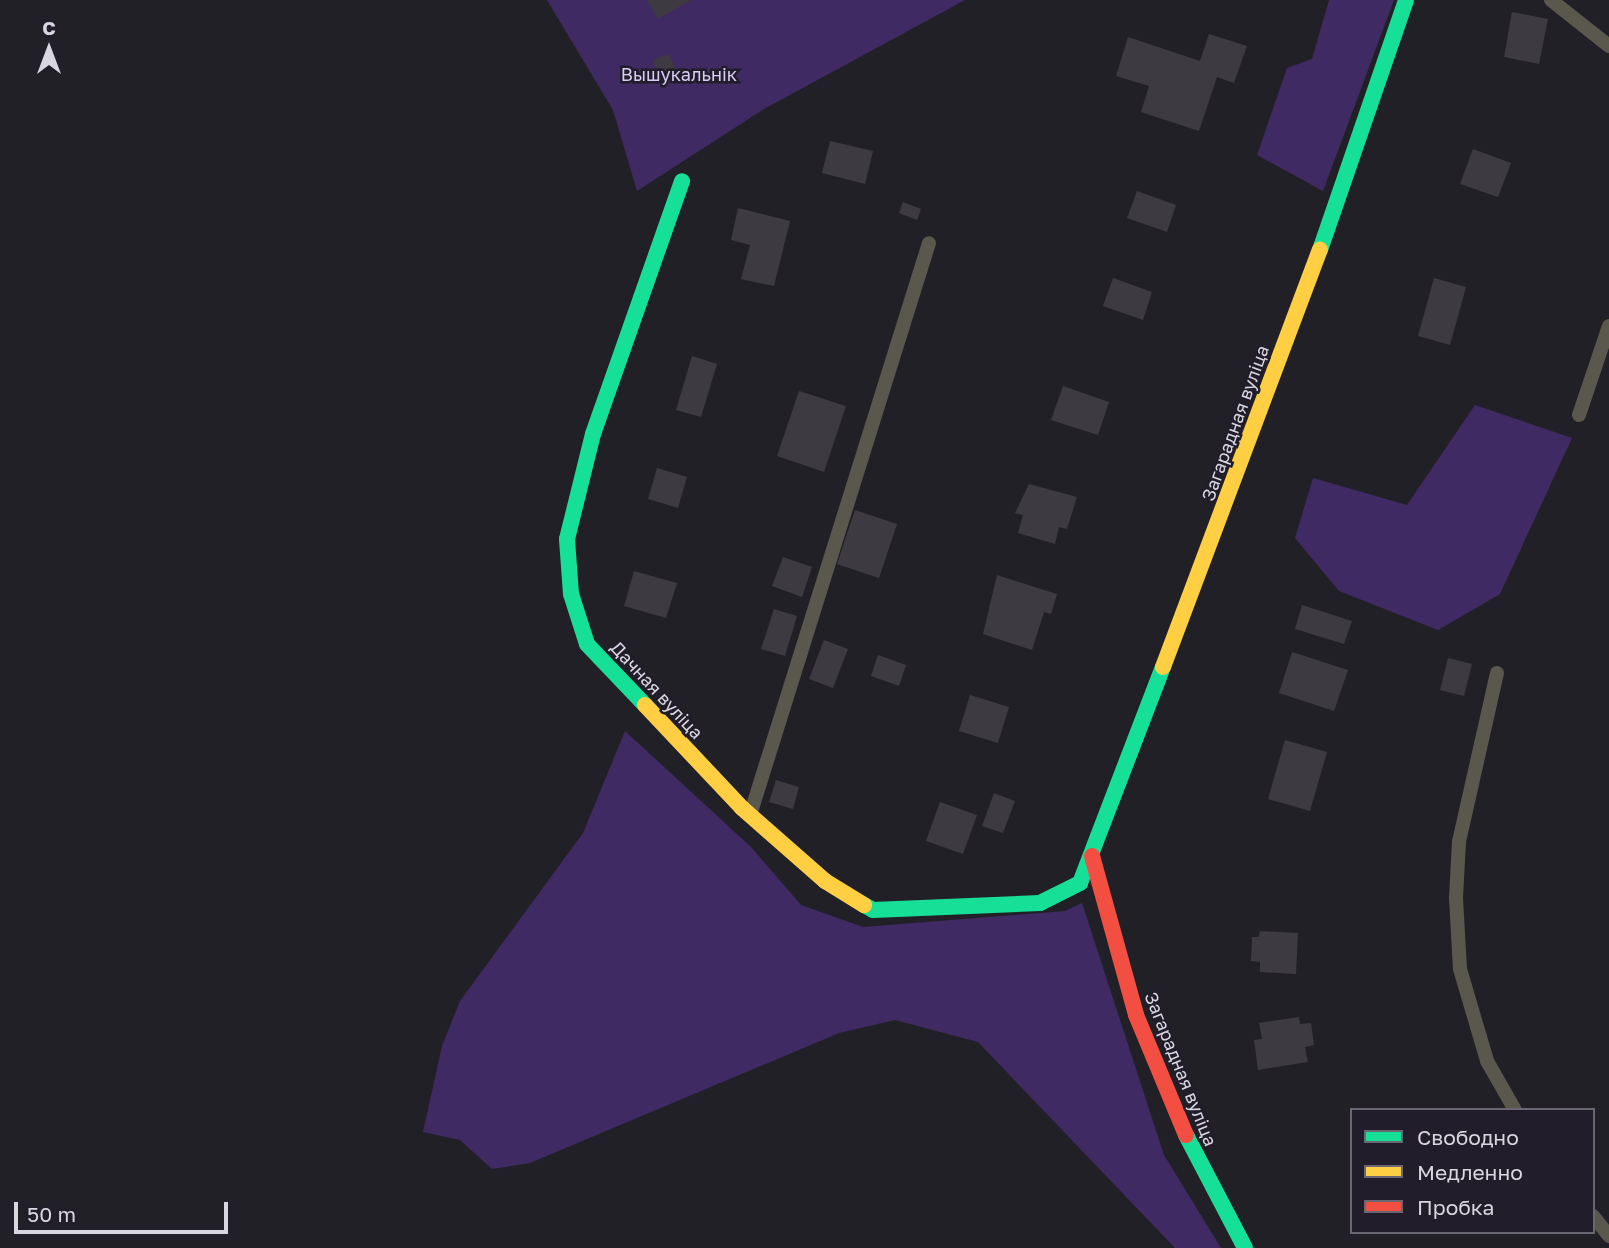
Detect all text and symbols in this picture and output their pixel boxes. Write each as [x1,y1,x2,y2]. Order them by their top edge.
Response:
north arrow [14,14,84,84]
text: С [42,16,56,39]
park label: Вышукальнік [621,63,737,85]
street label: Загарадная вуліца [1197,342,1273,504]
street label: Дачная вуліца [606,637,708,743]
street label: Загарадная вуліца [1140,989,1222,1149]
legend [1350,1108,1595,1234]
text: Свободно [1417,1124,1519,1150]
text: Медленно [1417,1159,1523,1185]
scale bar [18,1188,231,1232]
text: Пробка [1417,1194,1495,1220]
text: 50 m [27,1201,76,1227]

